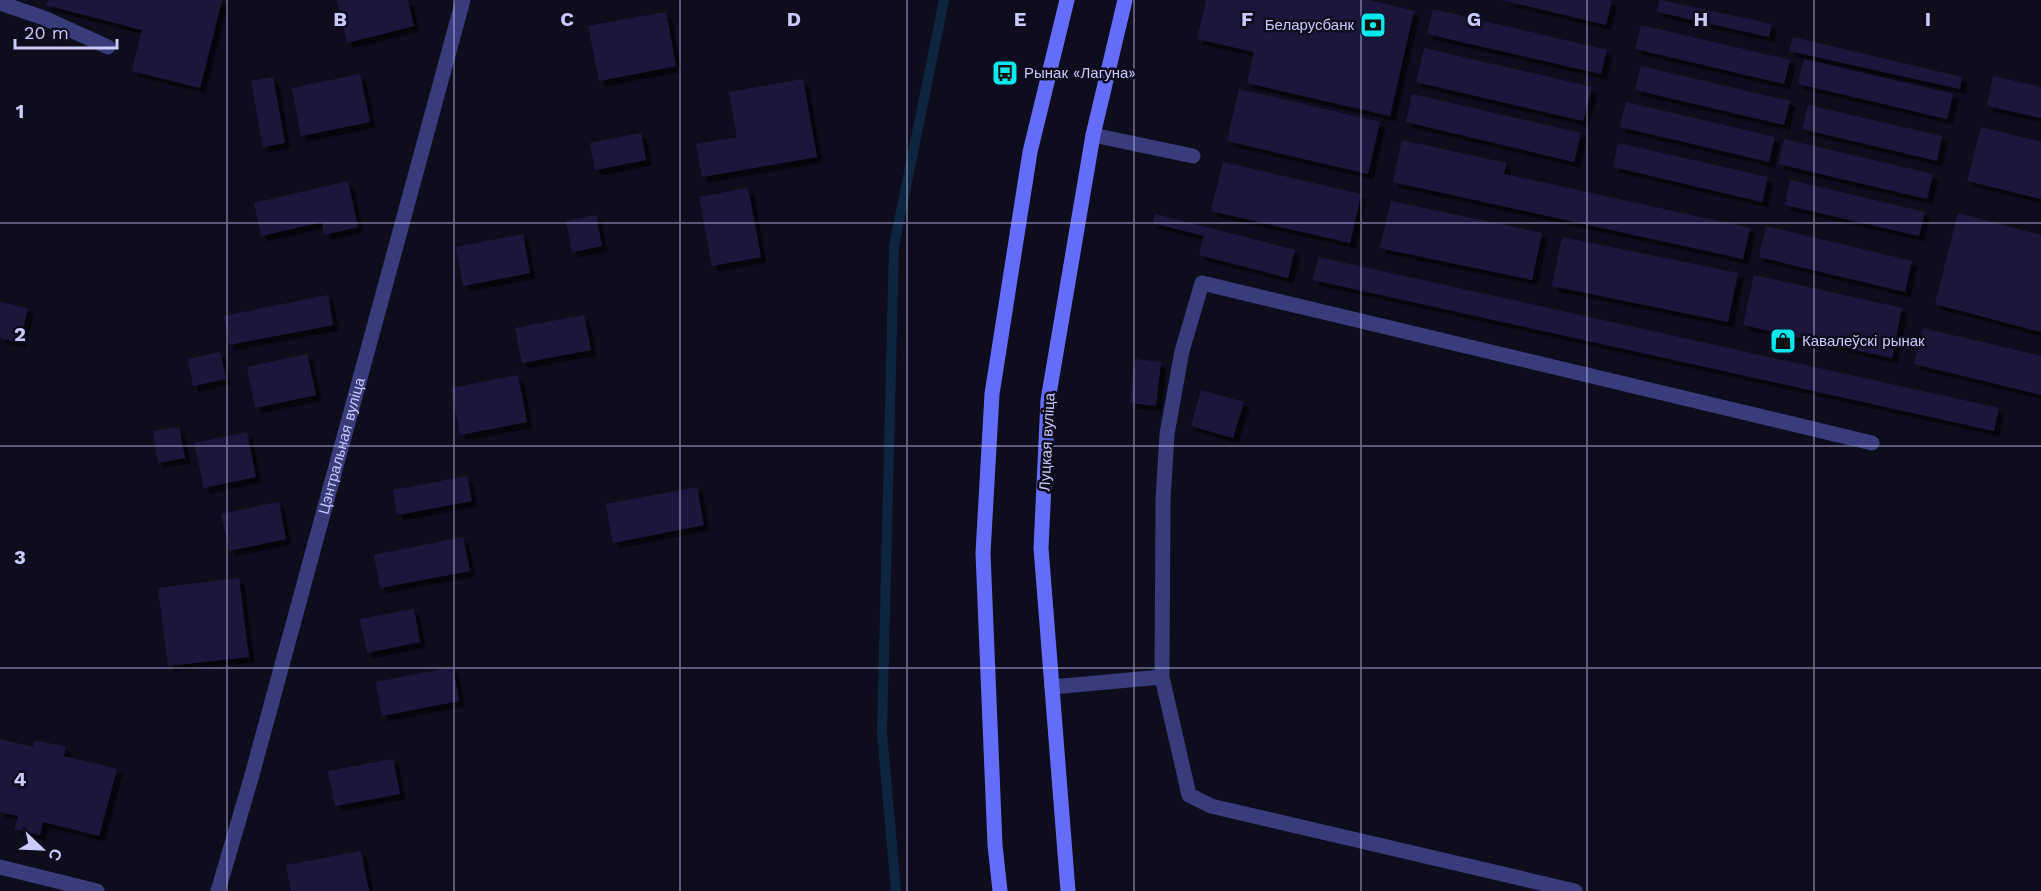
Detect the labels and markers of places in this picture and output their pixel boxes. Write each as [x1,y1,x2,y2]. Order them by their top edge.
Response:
bank icon: Беларусбанк [1358,10,1388,40]
place label: Беларусбанк [1265,16,1354,34]
bus stop icon: Рынак «Лагуна» [990,58,1020,88]
place label: Рынак «Лагуна» [1024,64,1136,82]
shop icon: Кавалеўскі рынак [1768,326,1798,356]
place label: Кавалеўскі рынак [1802,332,1925,350]

